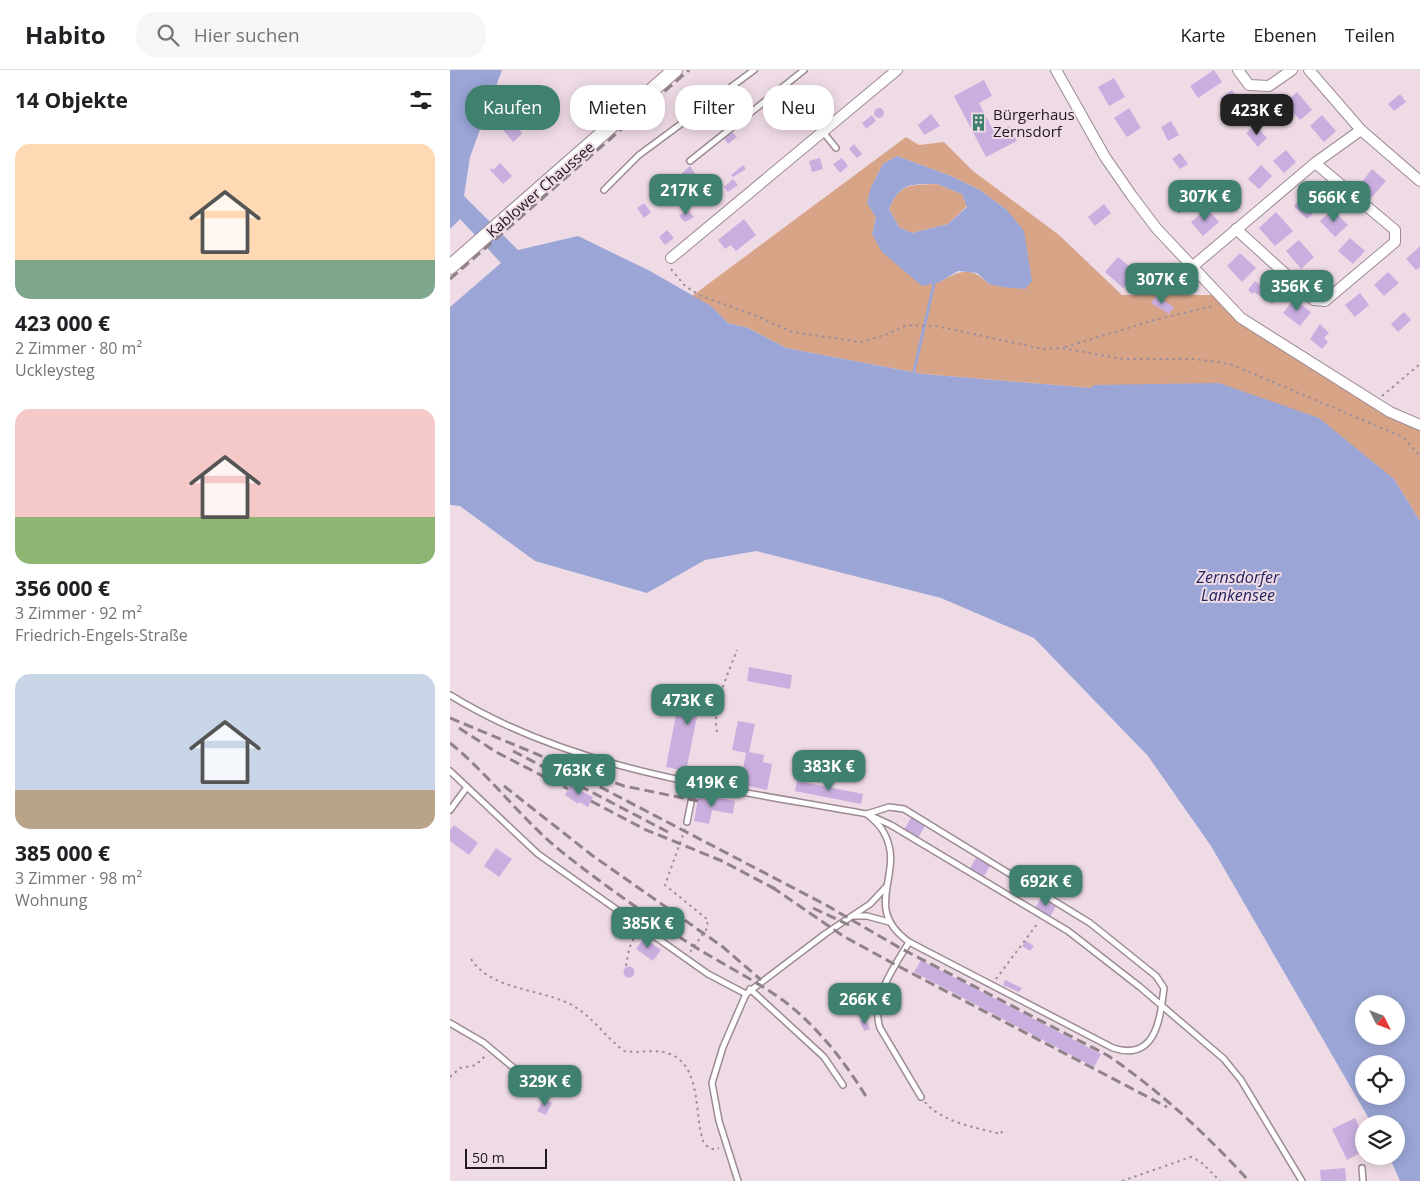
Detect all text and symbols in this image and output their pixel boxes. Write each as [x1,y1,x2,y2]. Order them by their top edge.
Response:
search box [136,12,486,57]
text: Habito [25,18,106,51]
icon: search [154,21,182,49]
text: Hier suchen [194,22,300,48]
text: Karte [1181,23,1225,47]
text: Ebenen [1253,23,1317,47]
text: Teilen [1345,23,1395,47]
chip: Kaufen [465,85,560,130]
chip: Mieten [570,85,665,130]
chip: Filter [675,85,753,130]
chip: Neu [763,85,834,130]
text: 14 Objekte [15,86,128,114]
icon: filters [407,86,435,114]
pin: 423K € [1216,93,1298,136]
text: 423K € [1231,99,1283,121]
place label: Bürgerhaus Zernsdorf [993,104,1075,141]
building icon: Bürgerhaus Zernsdorf [969,113,989,133]
street label: Kablower Chaussee [482,137,598,241]
pin: 217K € [645,174,727,216]
icon: home [180,177,270,267]
text: 217K € [660,179,712,201]
pin: 307K € [1164,180,1246,222]
pin: 566K € [1293,180,1375,223]
text: 307K € [1179,185,1231,207]
text: 566K € [1308,186,1360,208]
pin: 307K € [1121,262,1203,305]
text: 307K € [1136,268,1188,290]
pin: 356K € [1256,270,1338,312]
text: 356K € [1271,275,1323,297]
text: 423 000 € [15,309,110,337]
text: 2 Zimmer · 80 m² [15,337,142,359]
text: Uckleysteg [15,359,95,381]
icon: home [180,442,270,532]
water label: Zernsdorfer Lankensee [1196,566,1280,606]
text: 356 000 € [15,574,110,602]
text: 3 Zimmer · 92 m² [15,602,142,624]
text: Friedrich-Engels-Straße [15,624,188,646]
pin: 473K € [647,684,729,726]
text: 473K € [662,689,714,711]
icon: home [180,707,270,797]
pin: 383K € [788,750,870,792]
pin: 763K € [538,754,620,796]
text: 383K € [803,755,855,777]
text: 763K € [553,759,605,781]
pin: 419K € [671,766,753,808]
text: 419K € [686,771,738,793]
text: 385 000 € [15,839,110,867]
pin: 692K € [1005,864,1087,907]
text: 3 Zimmer · 98 m² [15,867,142,889]
text: 692K € [1020,870,1072,892]
text: Wohnung [15,889,87,911]
pin: 385K € [607,906,689,949]
text: 385K € [622,912,674,934]
pin: 266K € [824,982,906,1025]
text: 266K € [839,988,891,1010]
north arrow [1355,995,1405,1045]
map controls [1355,995,1405,1165]
button: locate [1355,1055,1405,1105]
pin: 329K € [504,1064,586,1107]
text: 329K € [519,1070,571,1092]
button: layers [1355,1115,1405,1165]
scale bar [465,1146,548,1169]
text: 50 m [472,1148,505,1167]

